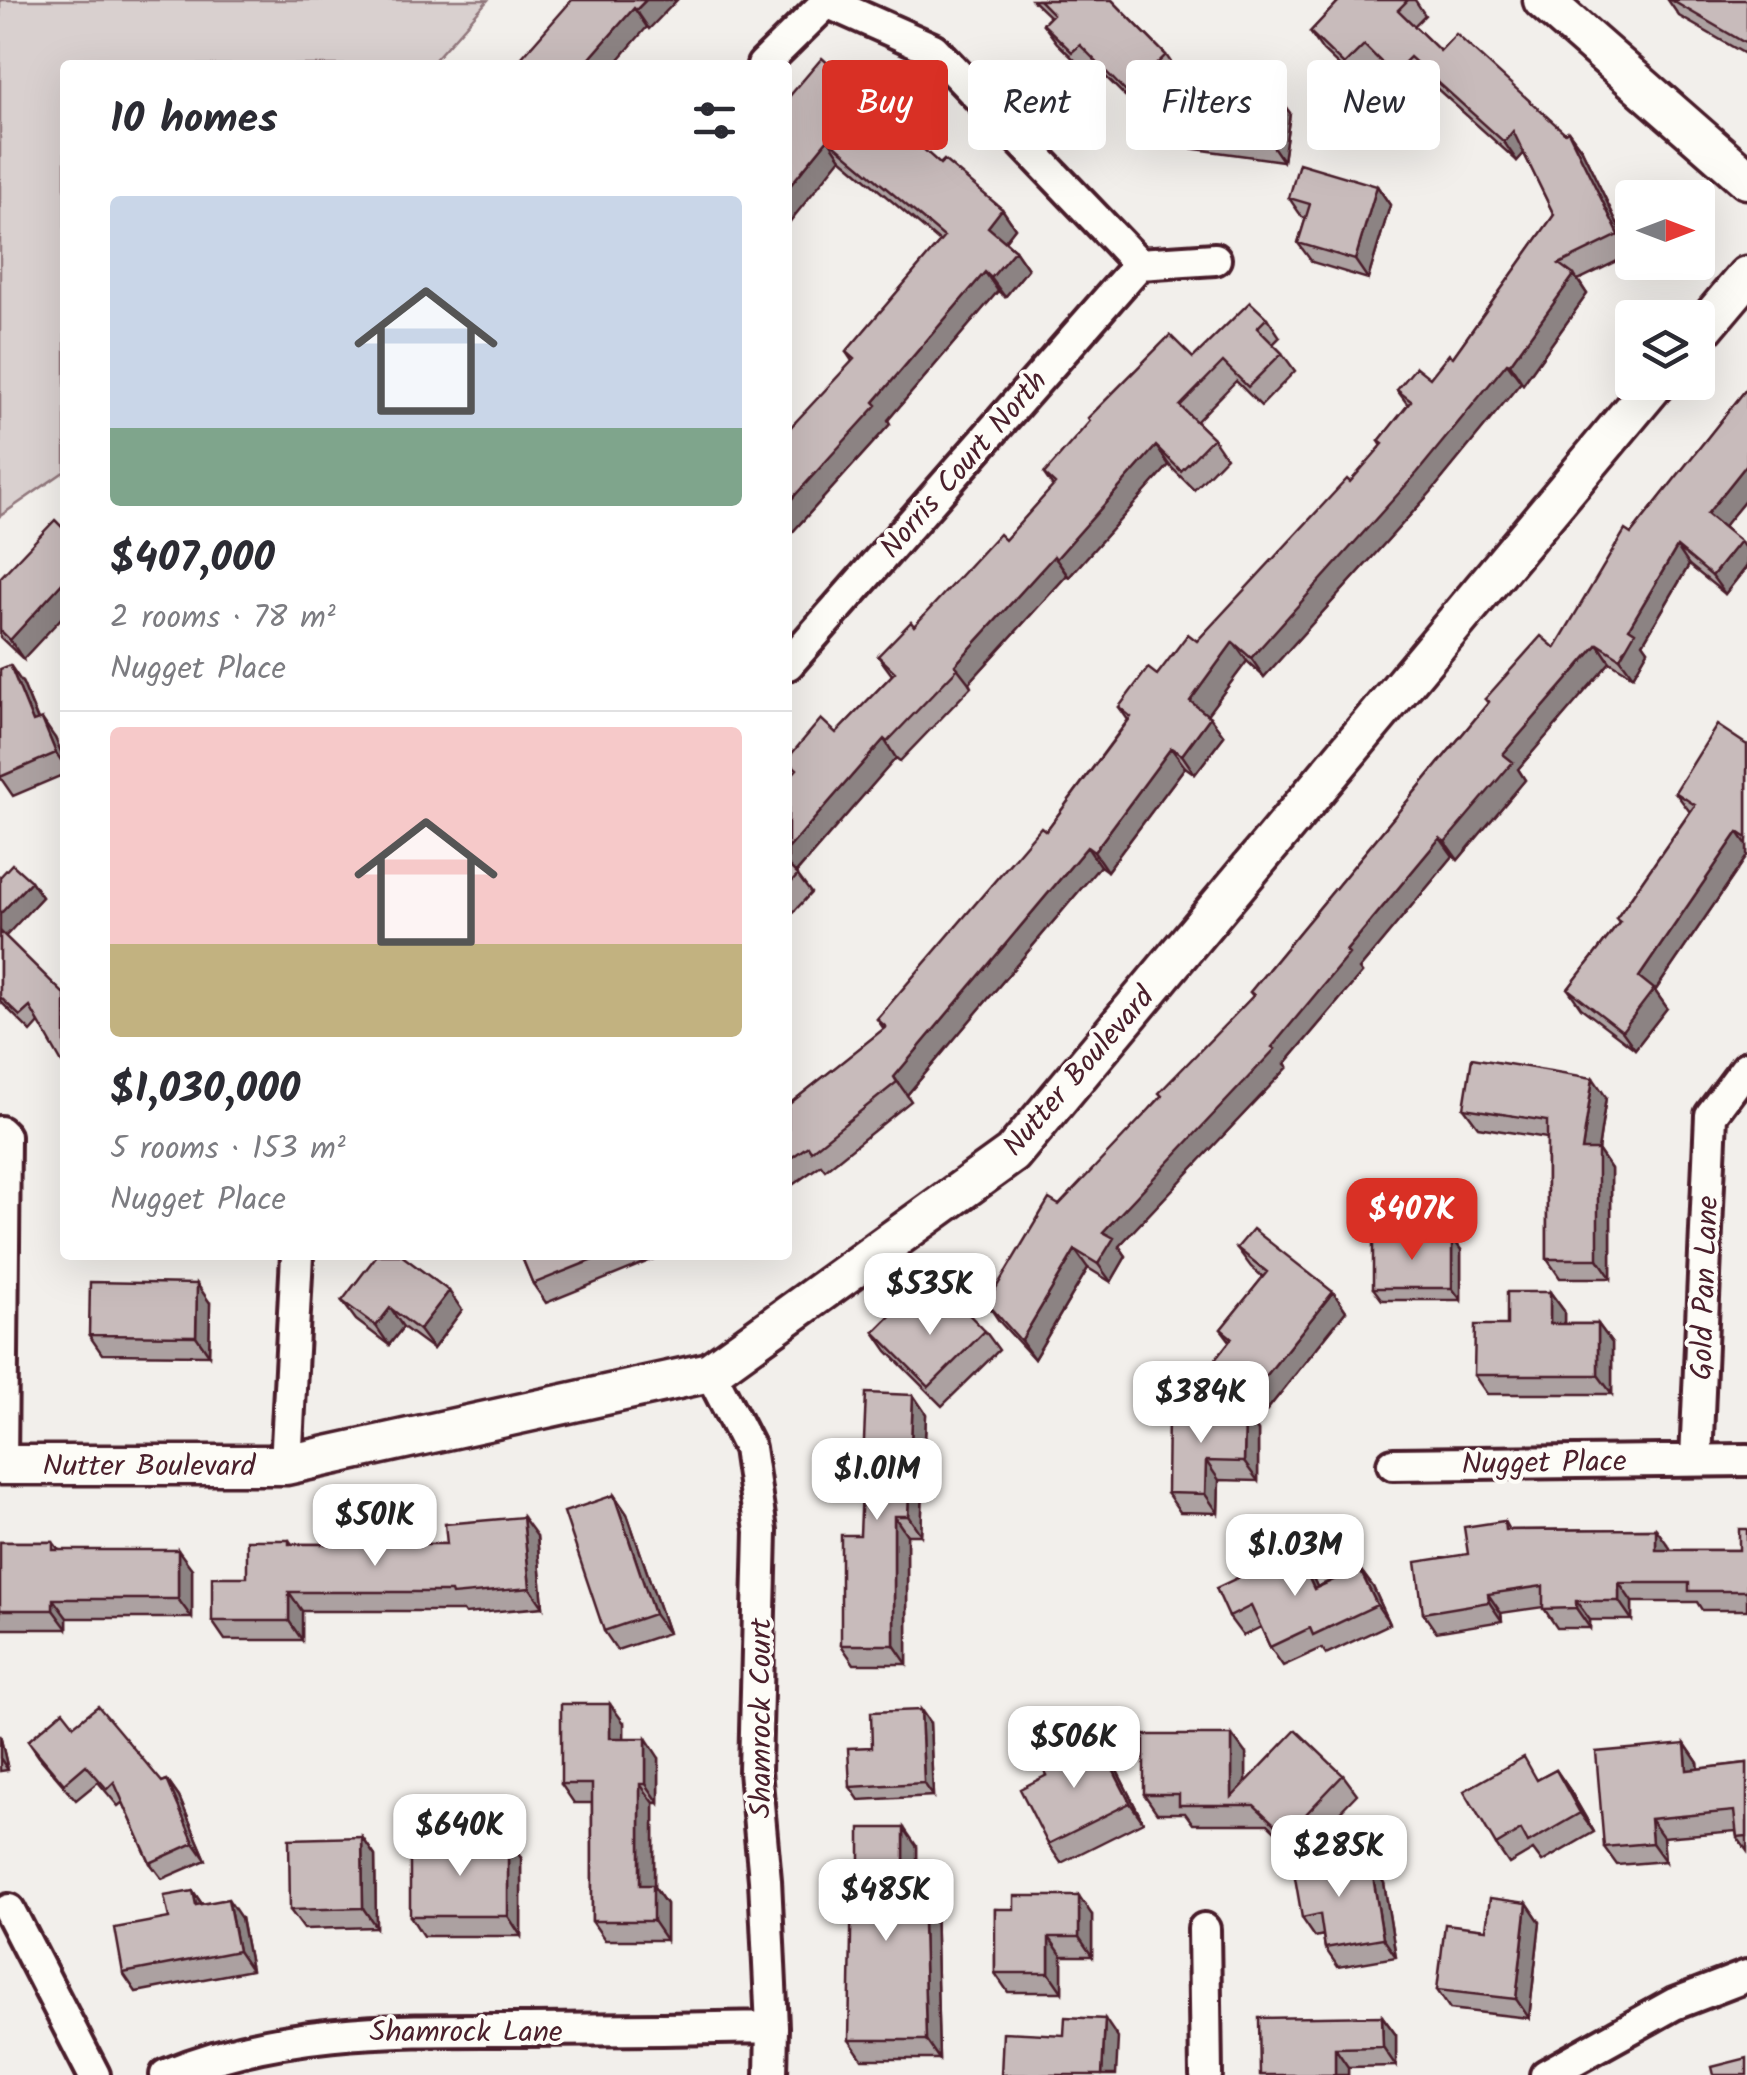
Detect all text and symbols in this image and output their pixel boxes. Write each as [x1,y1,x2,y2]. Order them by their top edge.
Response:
chip: Buy [822,60,948,150]
chip: Rent [968,60,1106,150]
chip: Filters [1126,60,1287,150]
chip: New [1307,60,1440,150]
text: 10 homes [110,87,278,154]
icon: filters [687,93,742,148]
north arrow [1615,180,1715,280]
map controls [1615,180,1715,400]
icon: home [336,261,516,441]
button: layers [1615,300,1715,400]
street label: Norris Court North [869,360,1060,570]
text: $407,000 [110,526,275,593]
text: 2 rooms · 78 m² [110,593,336,644]
text: Nugget Place [110,644,286,695]
icon: home [336,792,516,972]
street label: Nutter Boulevard [992,975,1168,1168]
text: $1,030,000 [110,1057,300,1124]
text: 5 rooms · 153 m² [110,1124,346,1175]
text: Nugget Place [110,1175,286,1226]
pin: $407K [1342,1178,1482,1263]
text: $407K [1368,1185,1456,1236]
street label: Gold Pan Lane [1679,1195,1733,1381]
pin: $535K [860,1253,1000,1338]
text: $535K [886,1260,974,1311]
pin: $384K [1131,1361,1271,1446]
text: $384K [1155,1368,1247,1419]
pin: $1.01M [796,1438,958,1523]
street label: Nugget Place [1461,1439,1627,1489]
street label: Nutter Boulevard [42,1443,257,1491]
text: $1.01M [834,1445,920,1496]
pin: $501K [305,1484,445,1569]
text: $501K [335,1491,415,1542]
pin: $1.03M [1214,1514,1376,1599]
text: $1.03M [1248,1521,1342,1572]
street label: Shamrock Court [738,1617,786,1818]
pin: $506K [1004,1706,1144,1791]
text: $506K [1030,1713,1118,1764]
pin: $640K [390,1794,530,1879]
text: $640K [415,1801,505,1852]
pin: $285K [1269,1815,1409,1900]
text: $285K [1293,1822,1385,1873]
pin: $485K [816,1859,956,1944]
text: $485K [841,1866,931,1917]
street label: Shamrock Lane [370,2009,562,2057]

